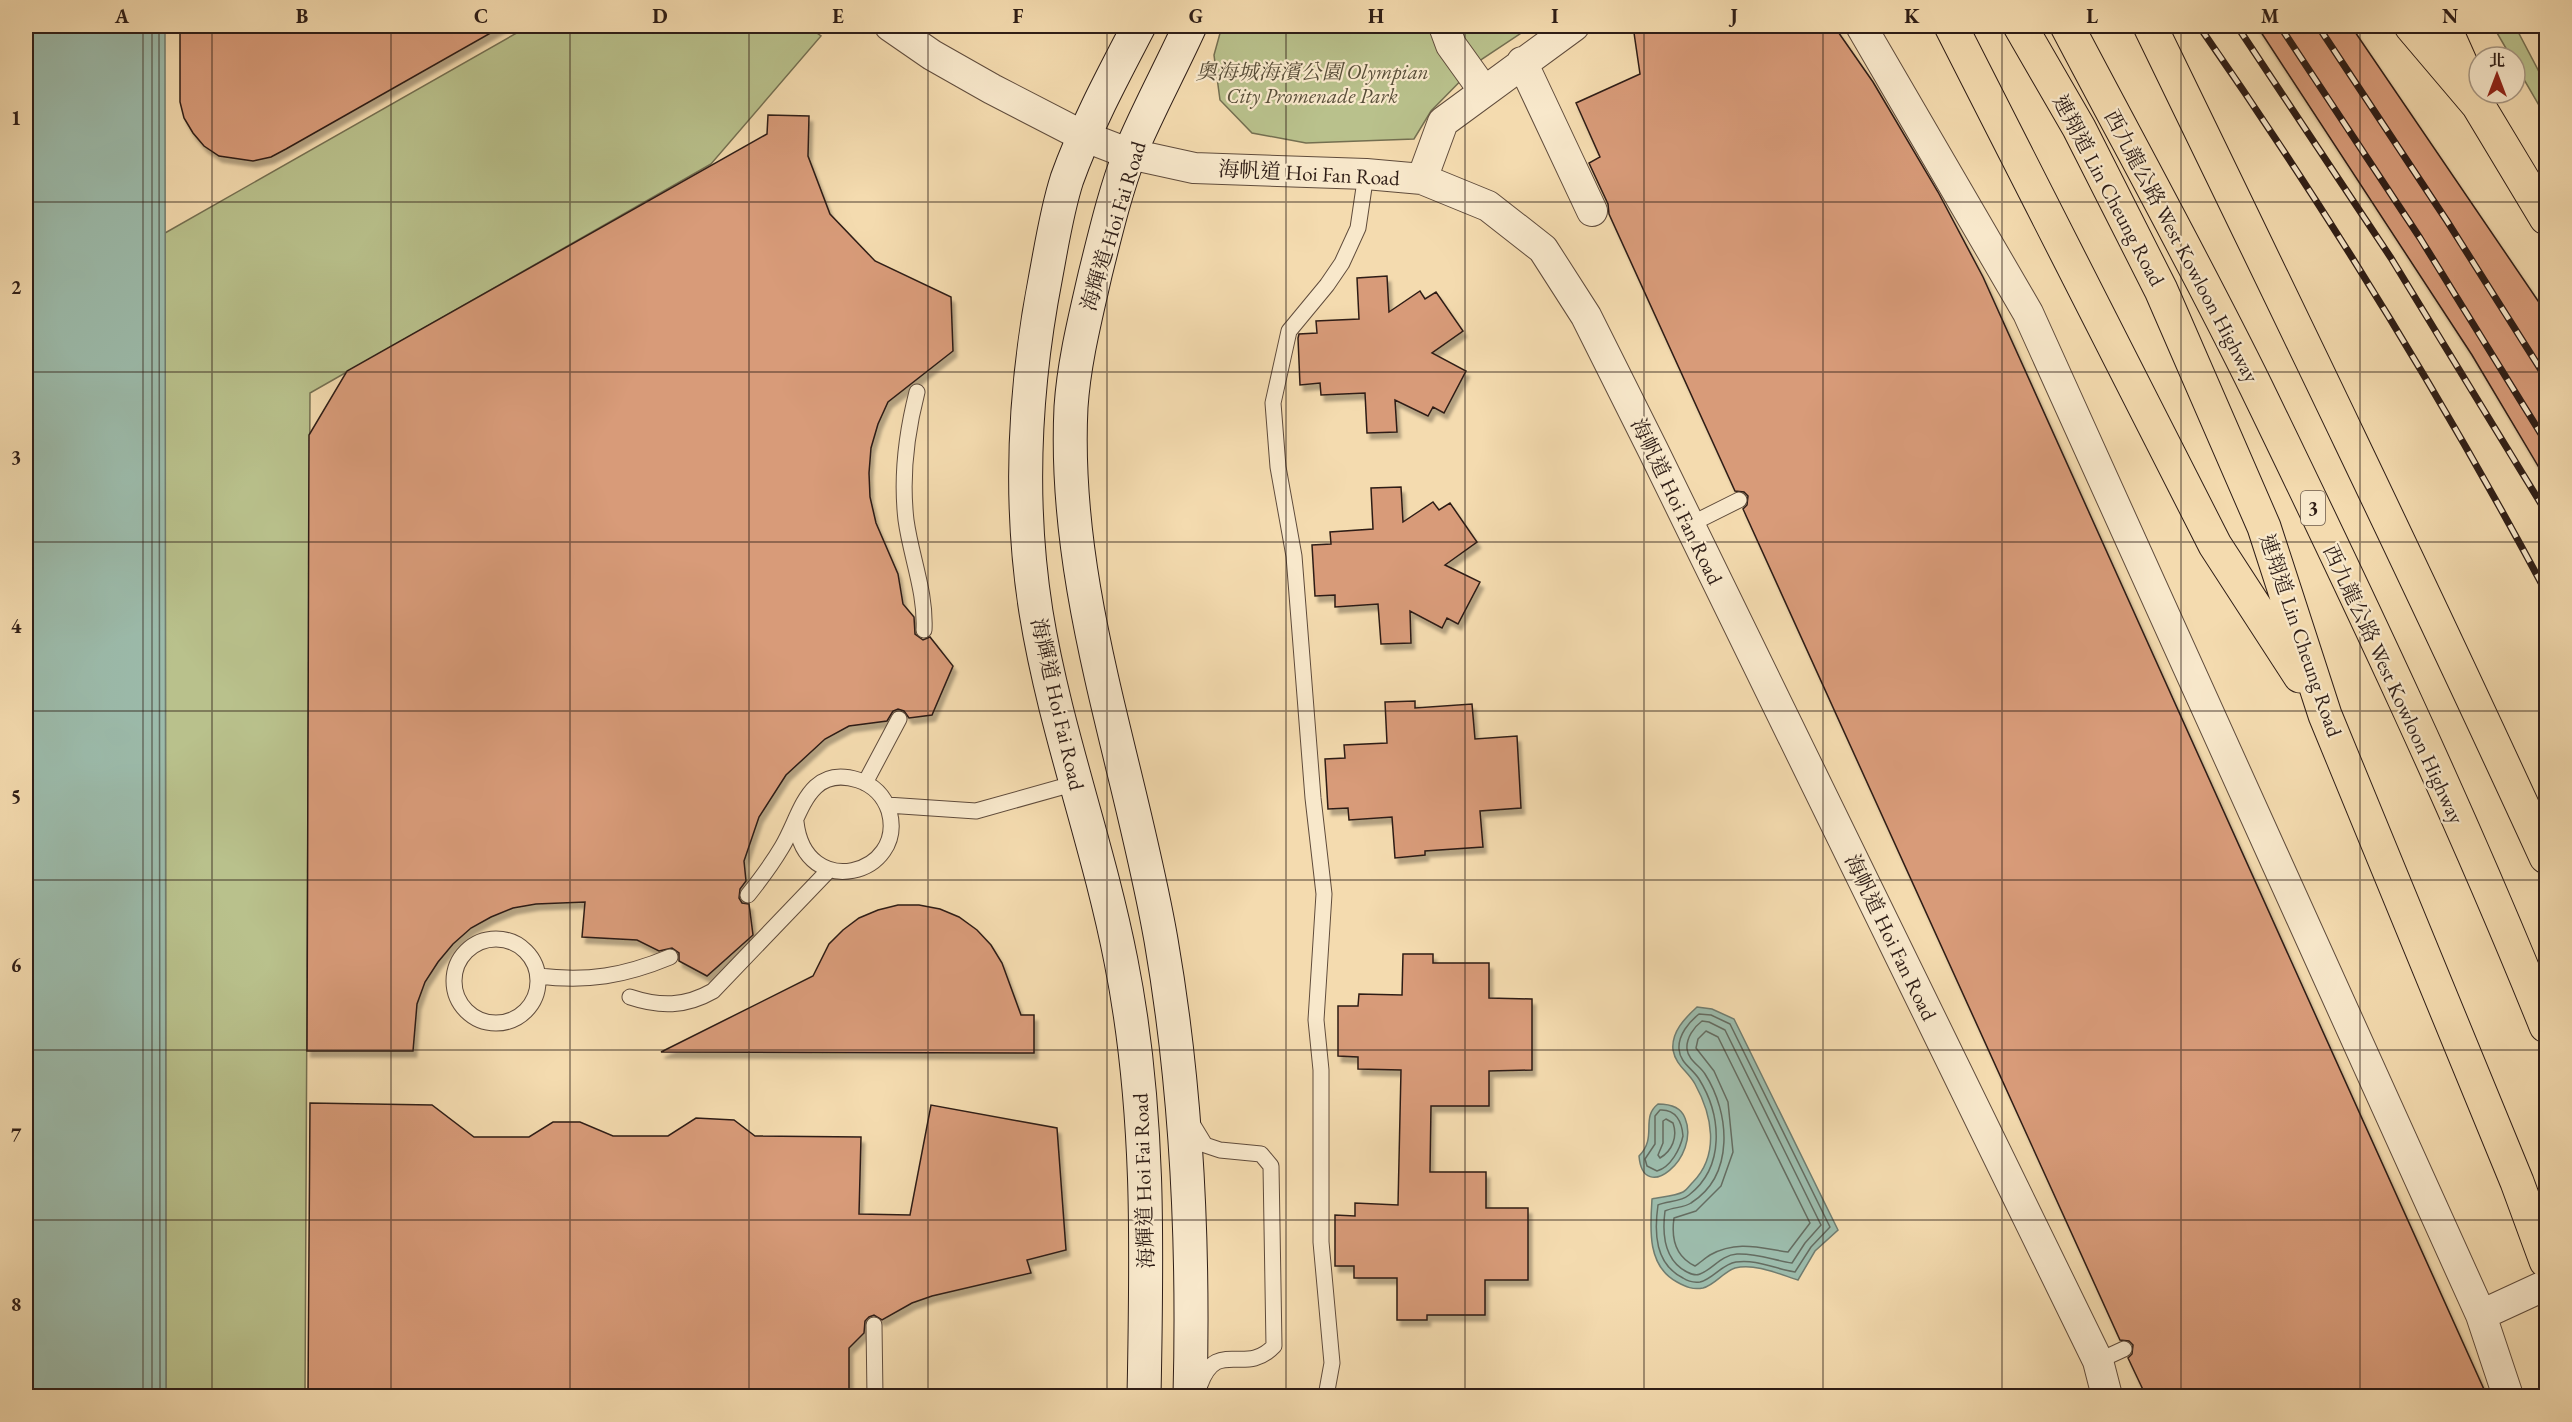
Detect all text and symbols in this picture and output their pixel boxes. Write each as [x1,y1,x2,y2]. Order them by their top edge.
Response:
text: A [114,3,130,29]
text: B [296,3,308,29]
text: C [474,3,488,29]
text: D [652,3,668,29]
text: E [832,3,844,29]
text: F [1013,3,1024,29]
text: G [1189,3,1203,29]
text: H [1368,3,1384,29]
text: I [1551,3,1559,29]
text: J [1728,3,1738,29]
text: K [1904,3,1920,29]
text: L [2086,3,2098,29]
text: M [2261,3,2279,29]
text: N [2442,3,2458,29]
north arrow [2467,45,2527,105]
text: 北 [2489,50,2505,71]
park label: 奧海城海濱公園 Olympian City Promenade Park [1195,58,1429,109]
street label: 連翔道 Lin Cheung Road [2047,90,2171,291]
text: 1 [11,105,21,131]
street label: 西九龍公路 West Kowloon Highway [2098,105,2266,388]
street label: 海輝道 Hoi Fai Road [1074,138,1152,314]
street label: 海帆道 Hoi Fan Road [1218,155,1401,191]
text: 2 [11,274,22,300]
street label: 海帆道 Hoi Fan Road [1625,413,1729,589]
text: 3 [11,444,21,470]
road number: 3 [2301,491,2325,525]
street label: 連翔道 Lin Cheung Road [2254,530,2349,741]
street label: 西九龍公路 West Kowloon Highway [2317,540,2471,829]
text: 4 [11,613,22,639]
street label: 海輝道 Hoi Fai Road [1025,615,1091,793]
text: 5 [11,783,21,809]
street label: 海帆道 Hoi Fan Road [1839,849,1943,1025]
text: 6 [11,952,22,978]
street label: 海輝道 Hoi Fai Road [1126,1092,1160,1269]
text: 7 [11,1122,22,1148]
text: 8 [11,1291,21,1317]

